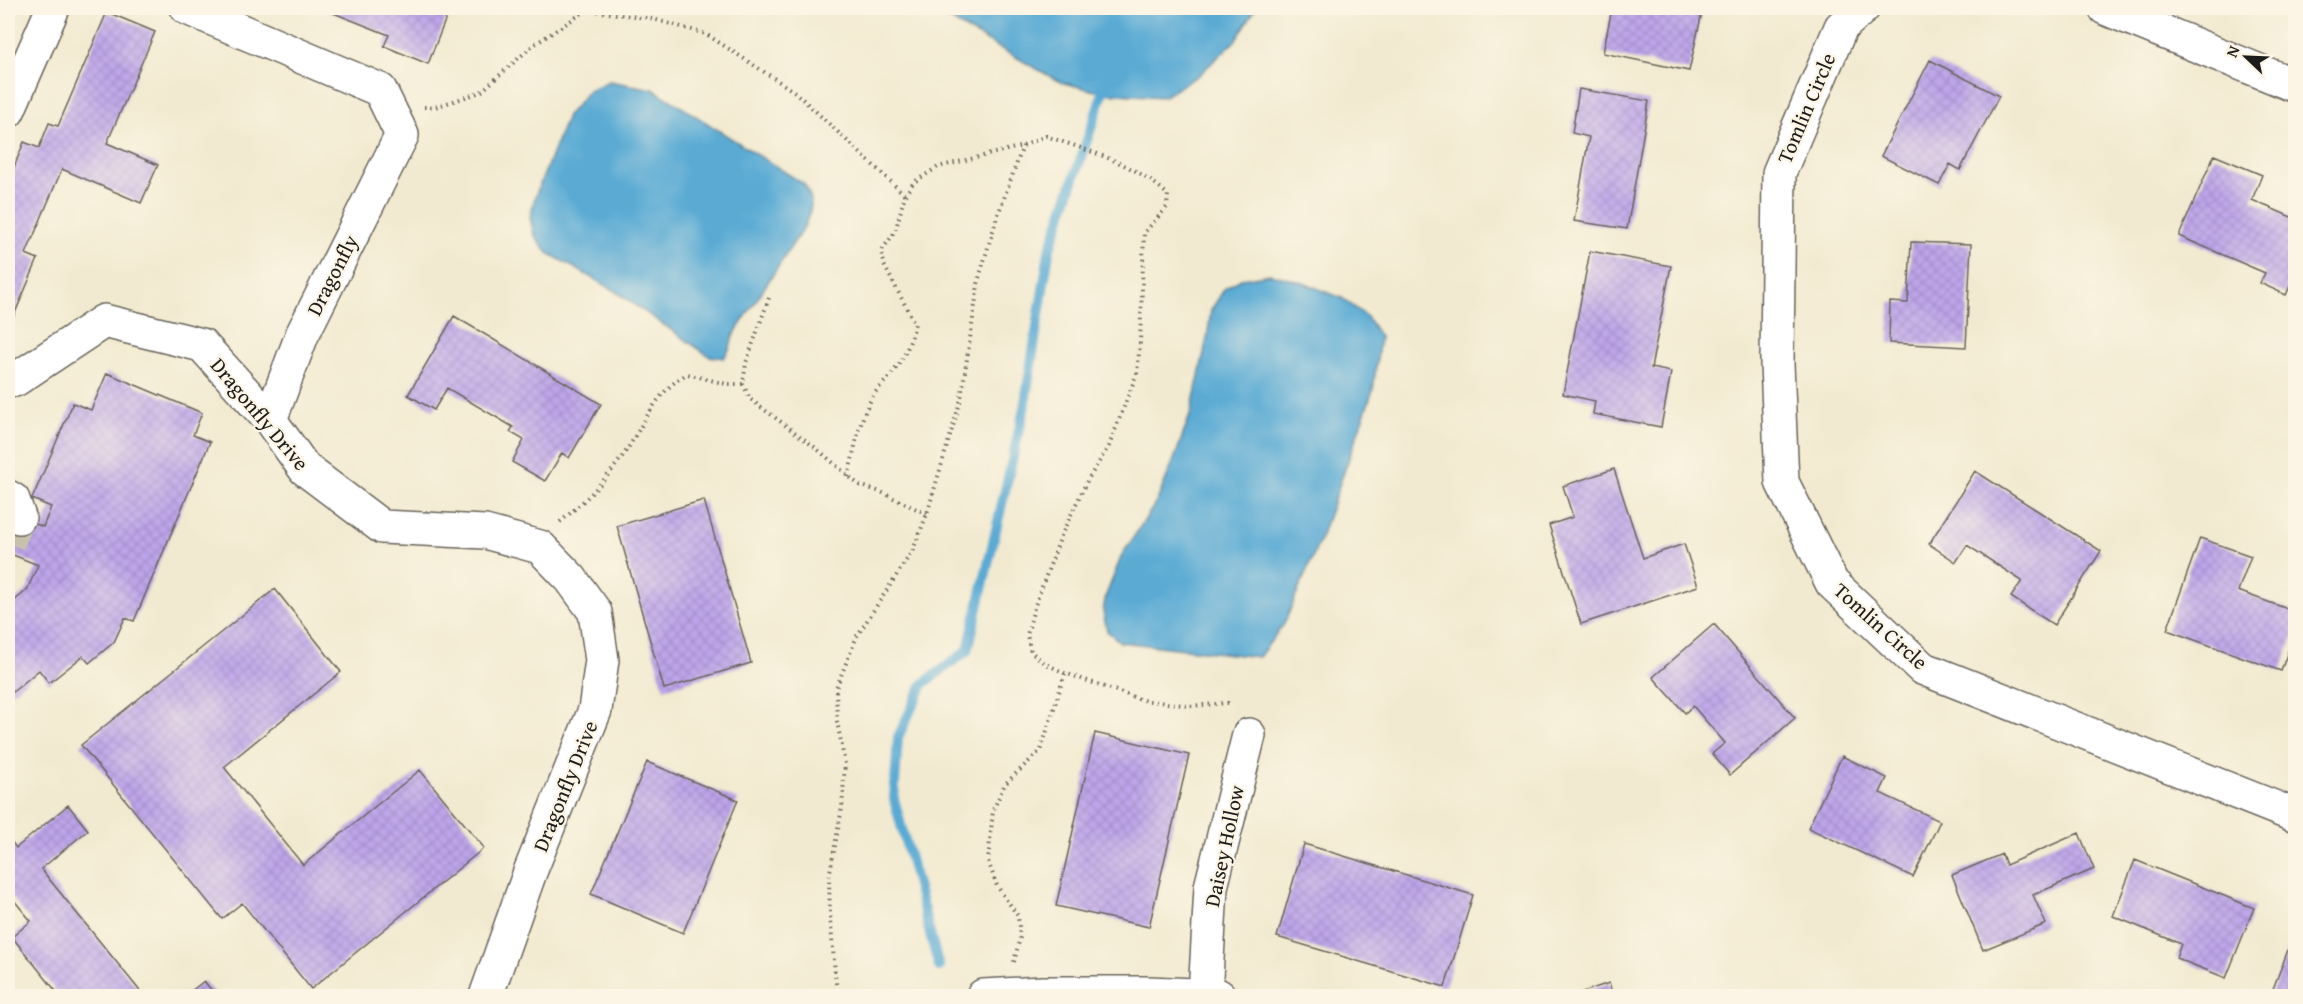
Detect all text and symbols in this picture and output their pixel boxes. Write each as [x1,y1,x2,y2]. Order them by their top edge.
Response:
north arrow [2216,27,2276,87]
text: N [2219,41,2245,61]
street label: Tomlin Circle [1769,48,1843,168]
street label: Dragonfly [298,229,366,321]
street label: Dragonfly Drive [203,351,317,477]
street label: Tomlin Circle [1827,575,1935,677]
street label: Dragonfly Drive [525,716,605,856]
street label: Daisey Hollow [1196,782,1252,910]

